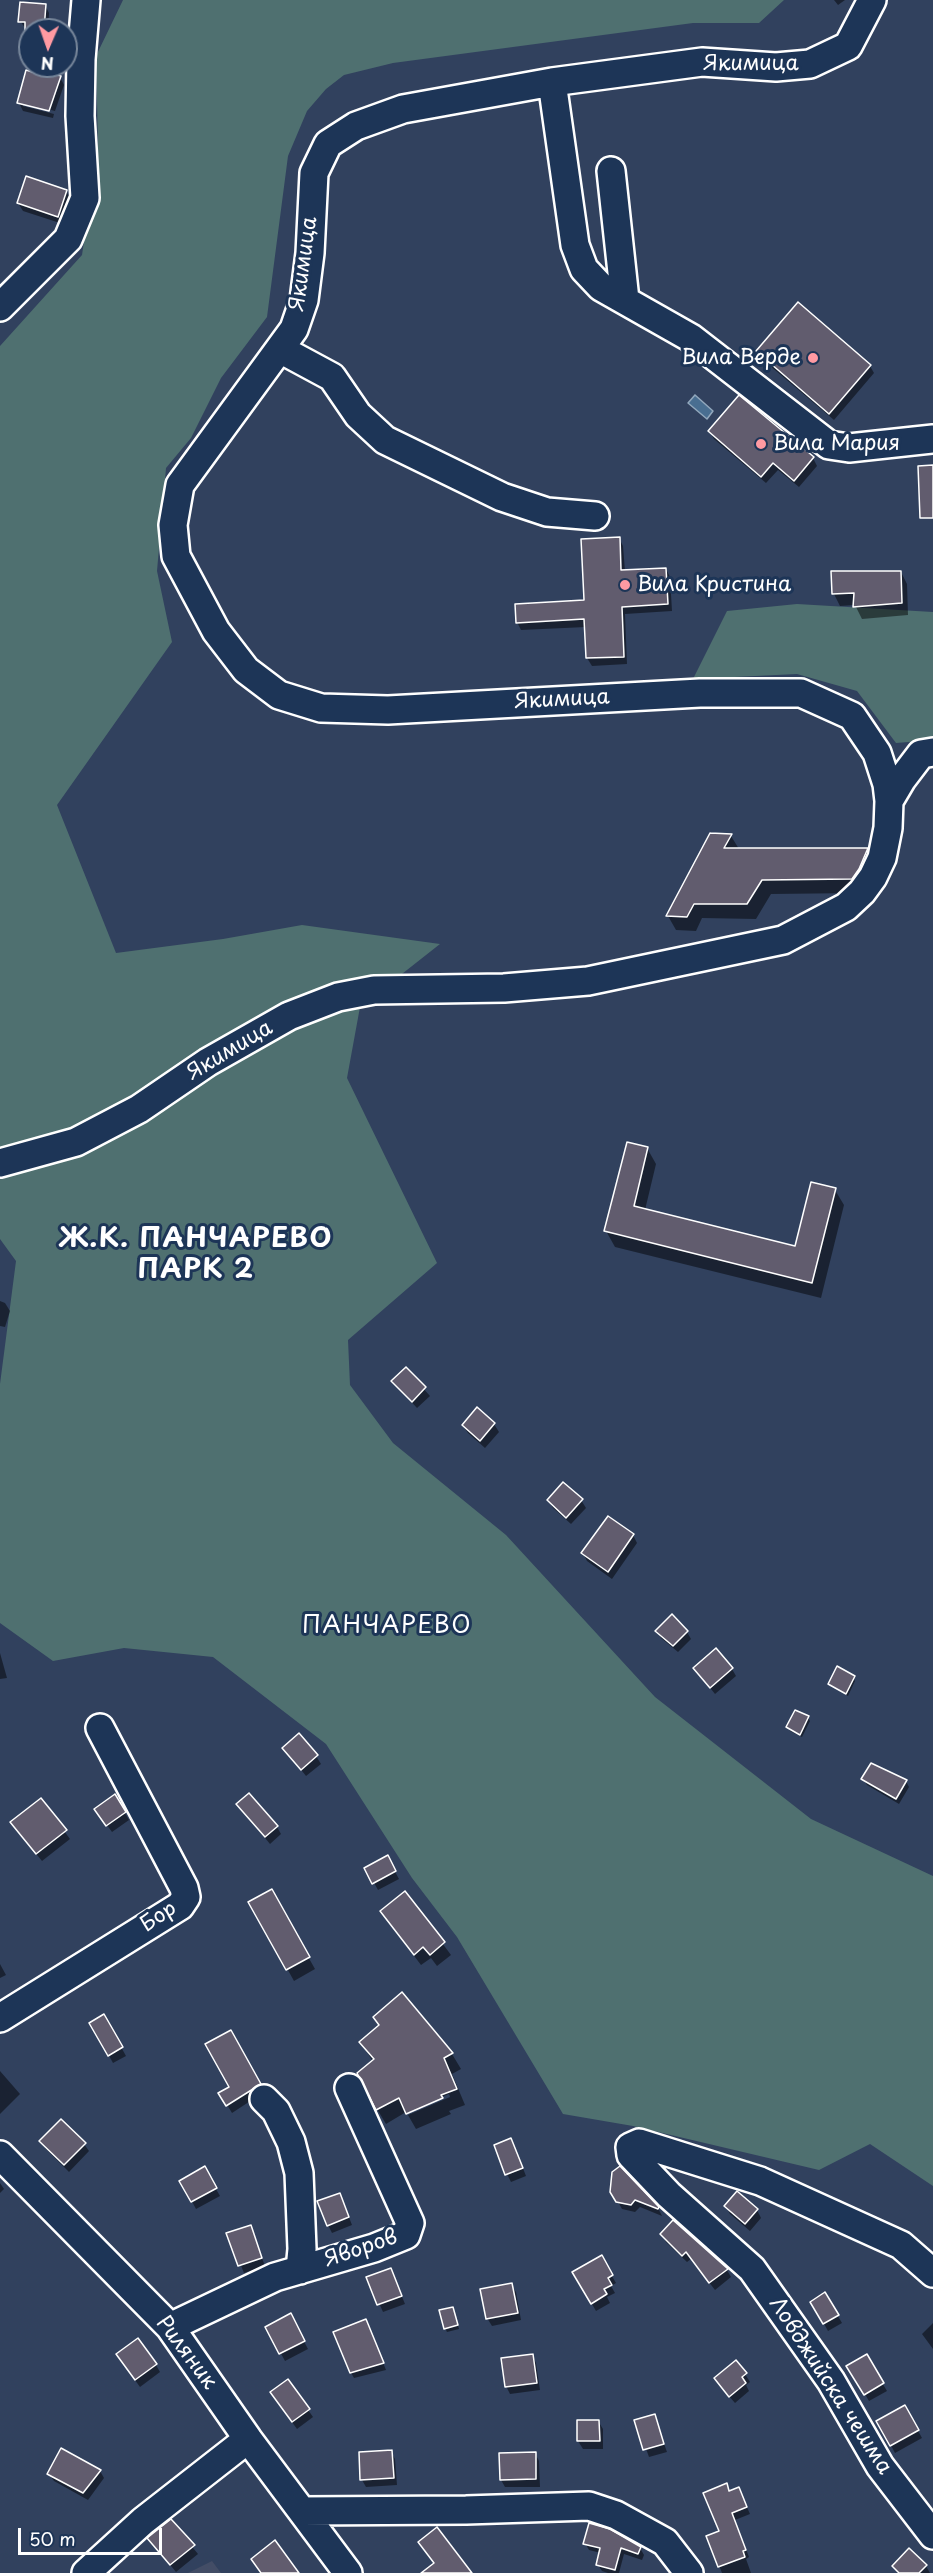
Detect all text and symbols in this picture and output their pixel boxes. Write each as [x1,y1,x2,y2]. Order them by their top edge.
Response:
north arrow [18,18,78,78]
street label: Якимица [703,51,799,77]
text: N [41,52,54,76]
street label: Якимица [285,215,323,313]
place label: Вила Верде [681,345,801,371]
marker: Вила Верде [806,351,820,365]
place label: Вила Мария [773,431,900,457]
marker: Вила Мария [754,437,768,451]
place label: Вила Кристина [637,572,791,598]
marker: Вила Кристина [618,578,632,592]
street label: Якимица [514,685,610,715]
street label: Якимица [183,1016,277,1086]
district label: Ж.К. ПАНЧАРЕВО ПАРК 2 [59,1224,333,1287]
district label: ПАНЧАРЕВО [302,1612,472,1640]
street label: Бор [136,1896,182,1938]
street label: Яворов [321,2225,401,2273]
street label: Ловджийска чешма [763,2293,897,2479]
street label: Риляник [150,2311,222,2395]
scale bar [21,2516,165,2554]
text: 50 m [29,2525,76,2552]

